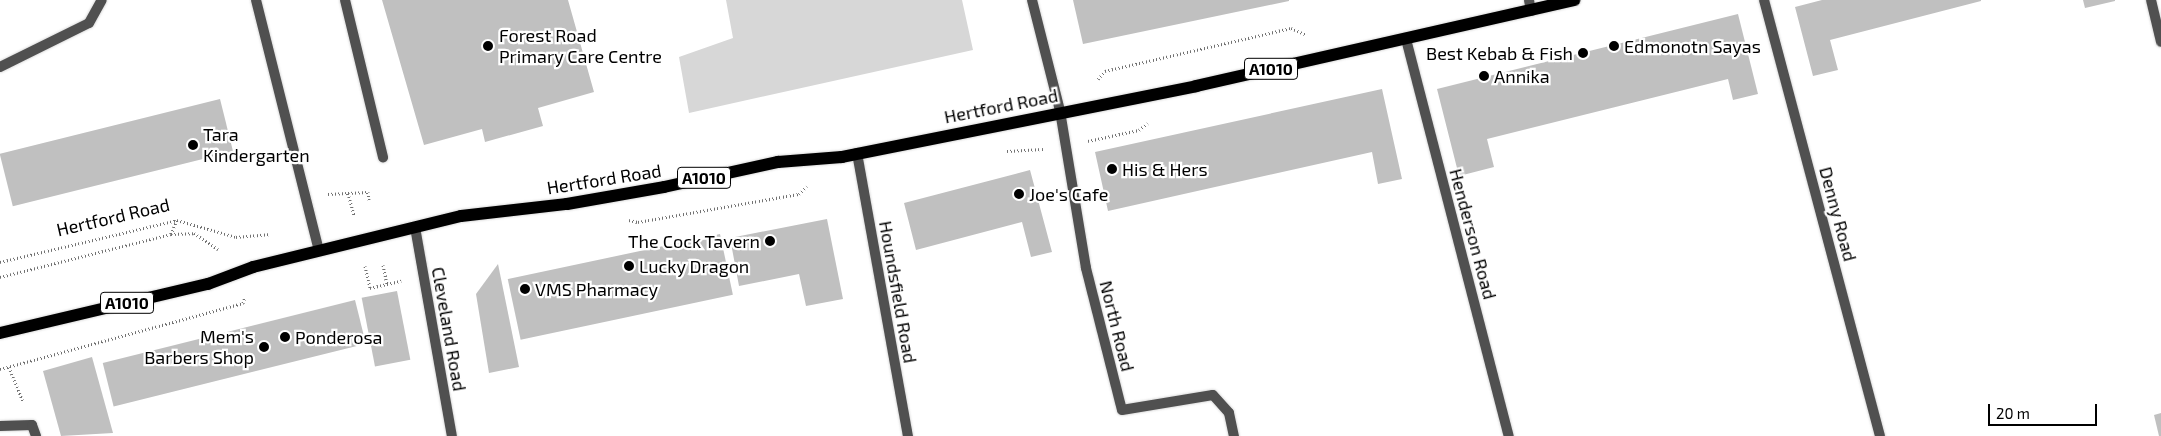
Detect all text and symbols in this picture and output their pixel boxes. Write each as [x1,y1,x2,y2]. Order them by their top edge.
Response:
place label: Forest Road Primary Care Centre [499,25,662,68]
place label: Edmonotn Sayas [1624,35,1761,57]
marker: Forest Road Primary Care Centre [481,39,495,53]
marker: Edmonotn Sayas [1608,40,1620,52]
place label: Best Kebab & Fish [1426,42,1573,64]
marker: Best Kebab & Fish [1577,47,1589,59]
road number: A1010 [1244,56,1298,82]
place label: Annika [1494,65,1550,87]
marker: Annika [1478,70,1490,82]
street label: Hertford Road [942,84,1060,128]
place label: Tara Kindergarten [203,124,310,166]
marker: Tara Kindergarten [187,139,199,151]
place label: His & Hers [1122,158,1208,180]
street label: Hertford Road [545,159,663,199]
marker: His & Hers [1106,163,1118,175]
road number: A1010 [676,164,732,192]
street label: Denny Road [1815,164,1861,264]
street label: Henderson Road [1445,166,1501,302]
place label: Joe's Cafe [1029,183,1108,205]
marker: Joe's Cafe [1013,188,1025,200]
street label: Hertford Road [54,193,172,241]
street label: Houndsfield Road [875,219,921,365]
place label: The Cock Tavern [628,230,760,252]
marker: The Cock Tavern [764,235,776,247]
place label: Lucky Dragon [639,255,750,277]
marker: Lucky Dragon [623,260,635,272]
street label: Cleveland Road [427,265,471,393]
place label: VMS Pharmacy [535,278,658,300]
street label: North Road [1095,278,1139,374]
marker: VMS Pharmacy [519,283,531,295]
road number: A1010 [100,290,154,316]
place label: Mem's Barbers Shop [144,326,254,368]
place label: Ponderosa [295,326,382,348]
marker: Ponderosa [279,331,291,343]
marker: Mem's Barbers Shop [258,341,270,353]
scale bar [1991,394,2100,426]
text: 20 m [1996,404,2030,422]

